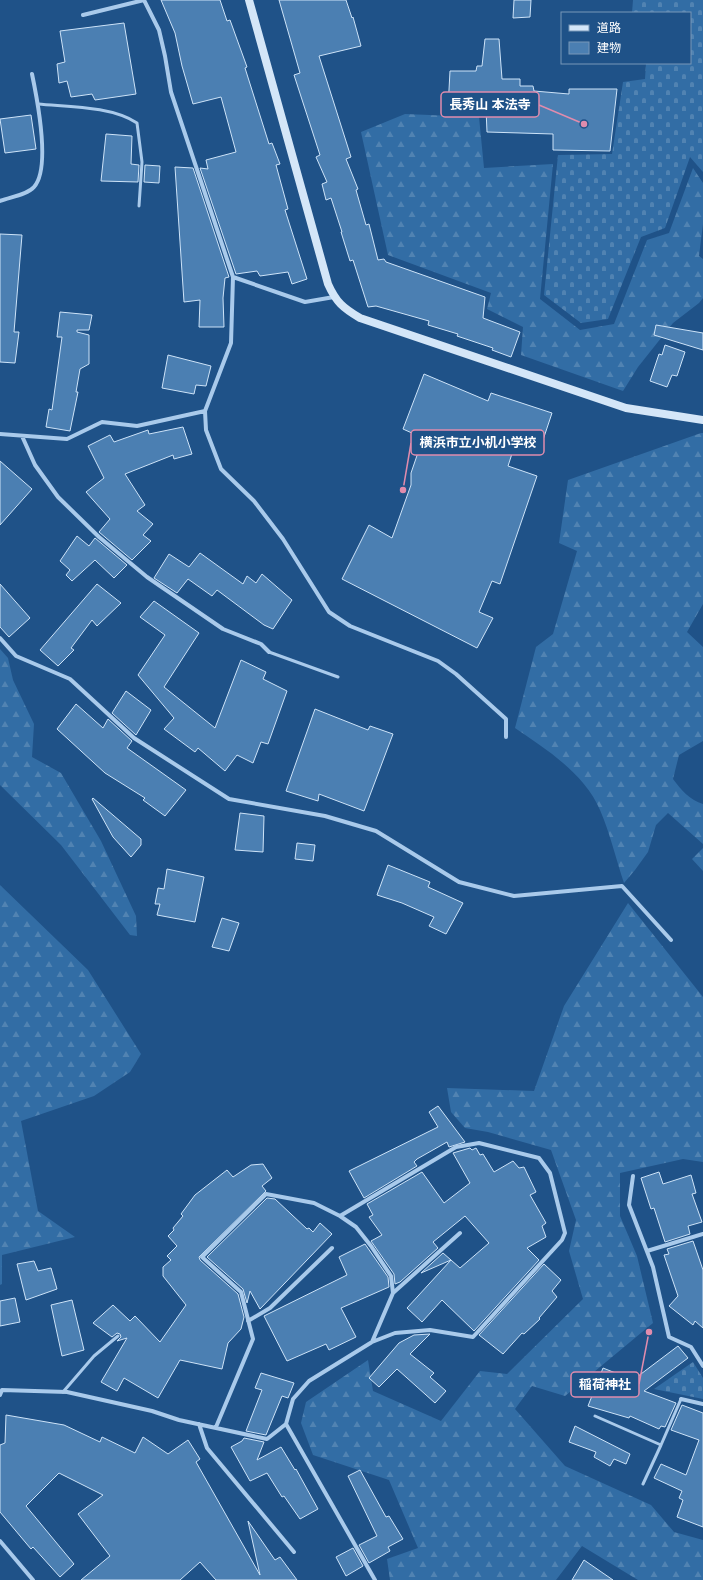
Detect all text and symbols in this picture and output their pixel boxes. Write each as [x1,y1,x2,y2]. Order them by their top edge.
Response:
legend [561,12,691,64]
text: 道路 [597,21,621,35]
text: 建物 [597,41,621,55]
callout: 長秀山 本法寺 [441,92,539,117]
text: 長秀山 本法寺 [449,97,531,112]
callout: 横浜市立小机小学校 [411,430,544,455]
text: 横浜市立小机小学校 [419,435,537,450]
callout: 稲荷神社 [571,1372,639,1397]
text: 稲荷神社 [579,1377,631,1392]

